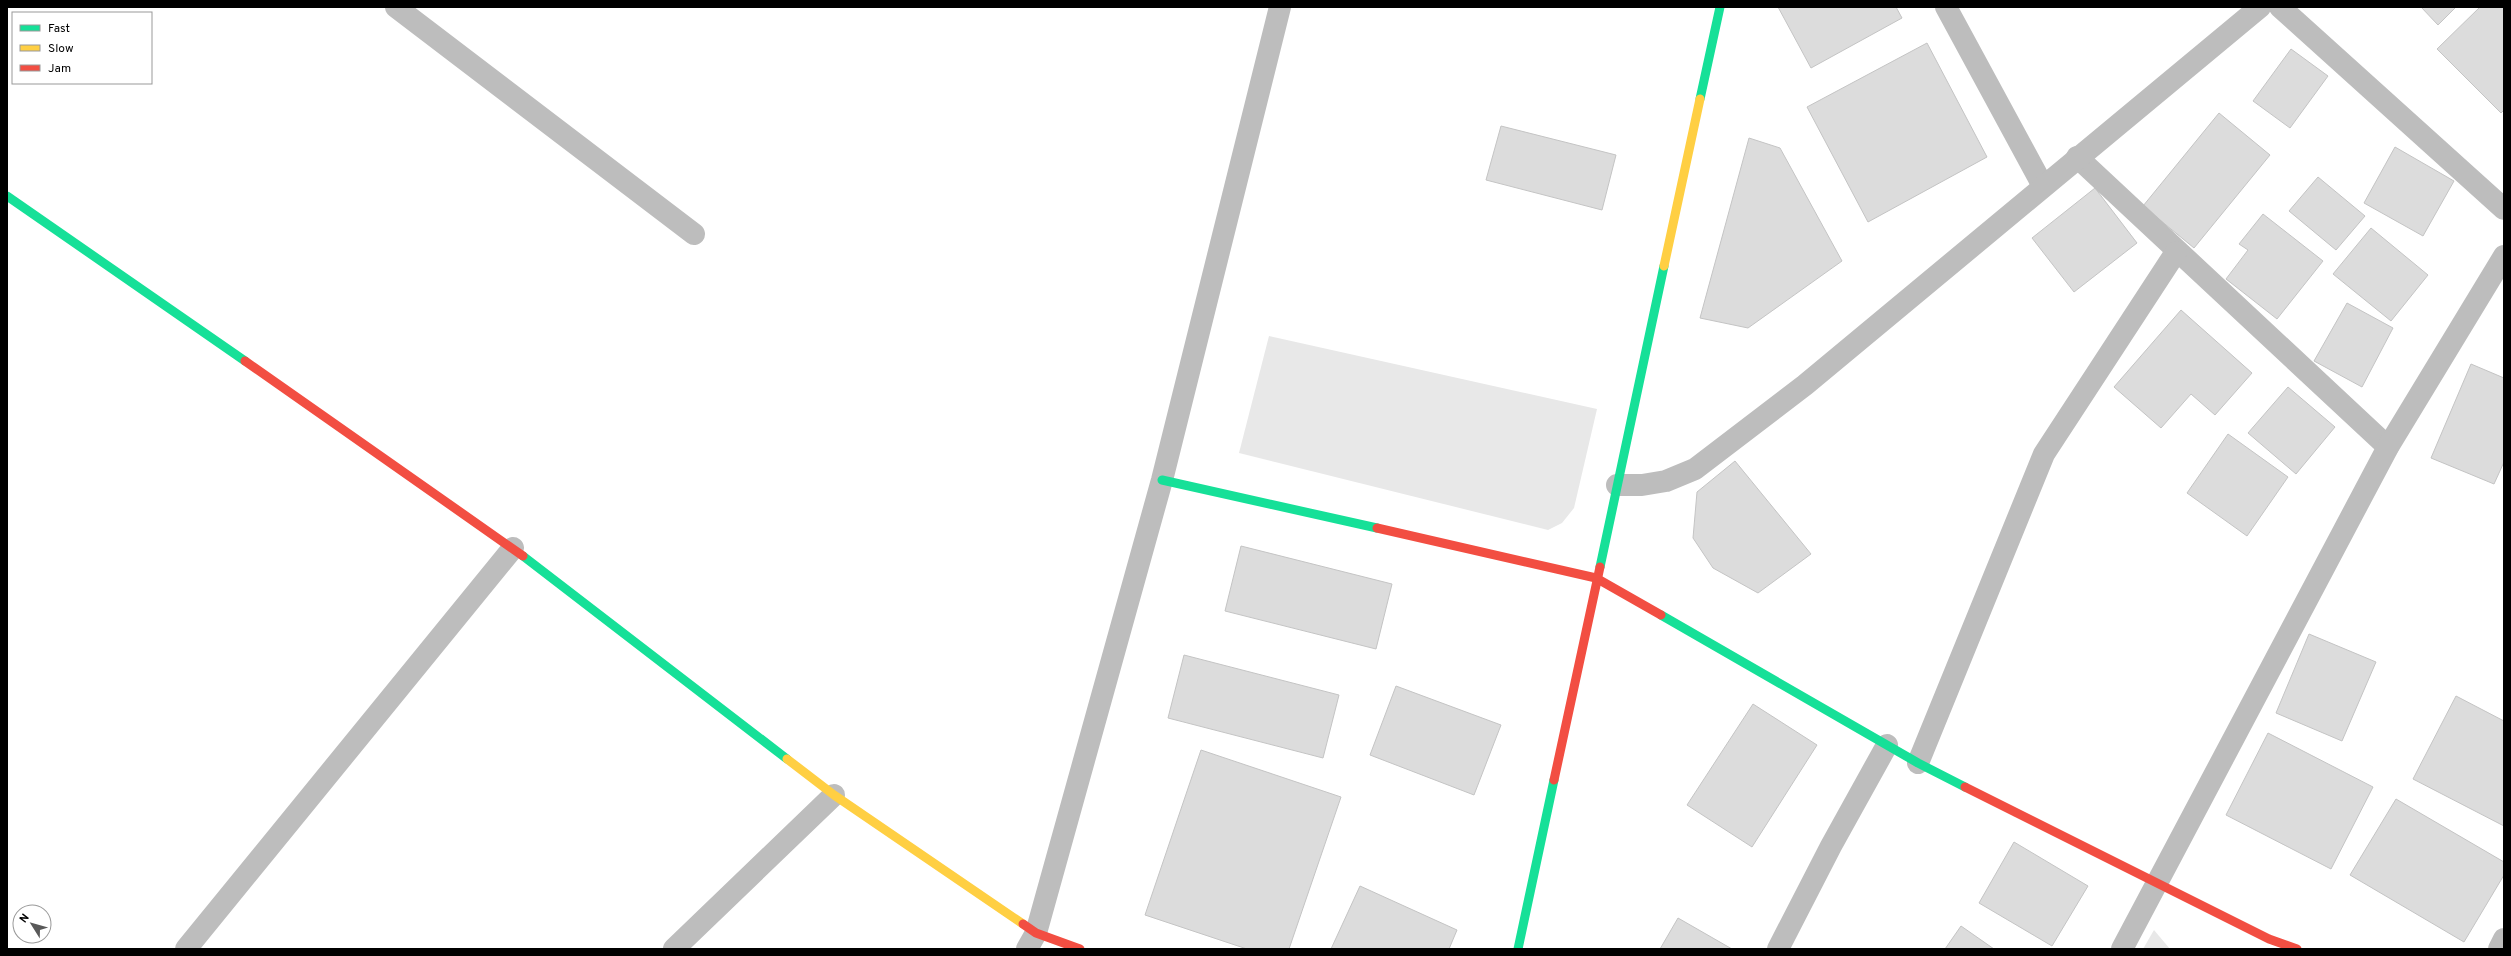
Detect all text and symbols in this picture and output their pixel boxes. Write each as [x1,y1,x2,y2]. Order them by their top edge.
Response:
legend [12,12,152,84]
text: Fast [48,21,70,37]
text: Slow [48,41,74,57]
text: Jam [48,61,71,77]
north arrow [12,904,52,944]
text: N [17,911,33,926]

